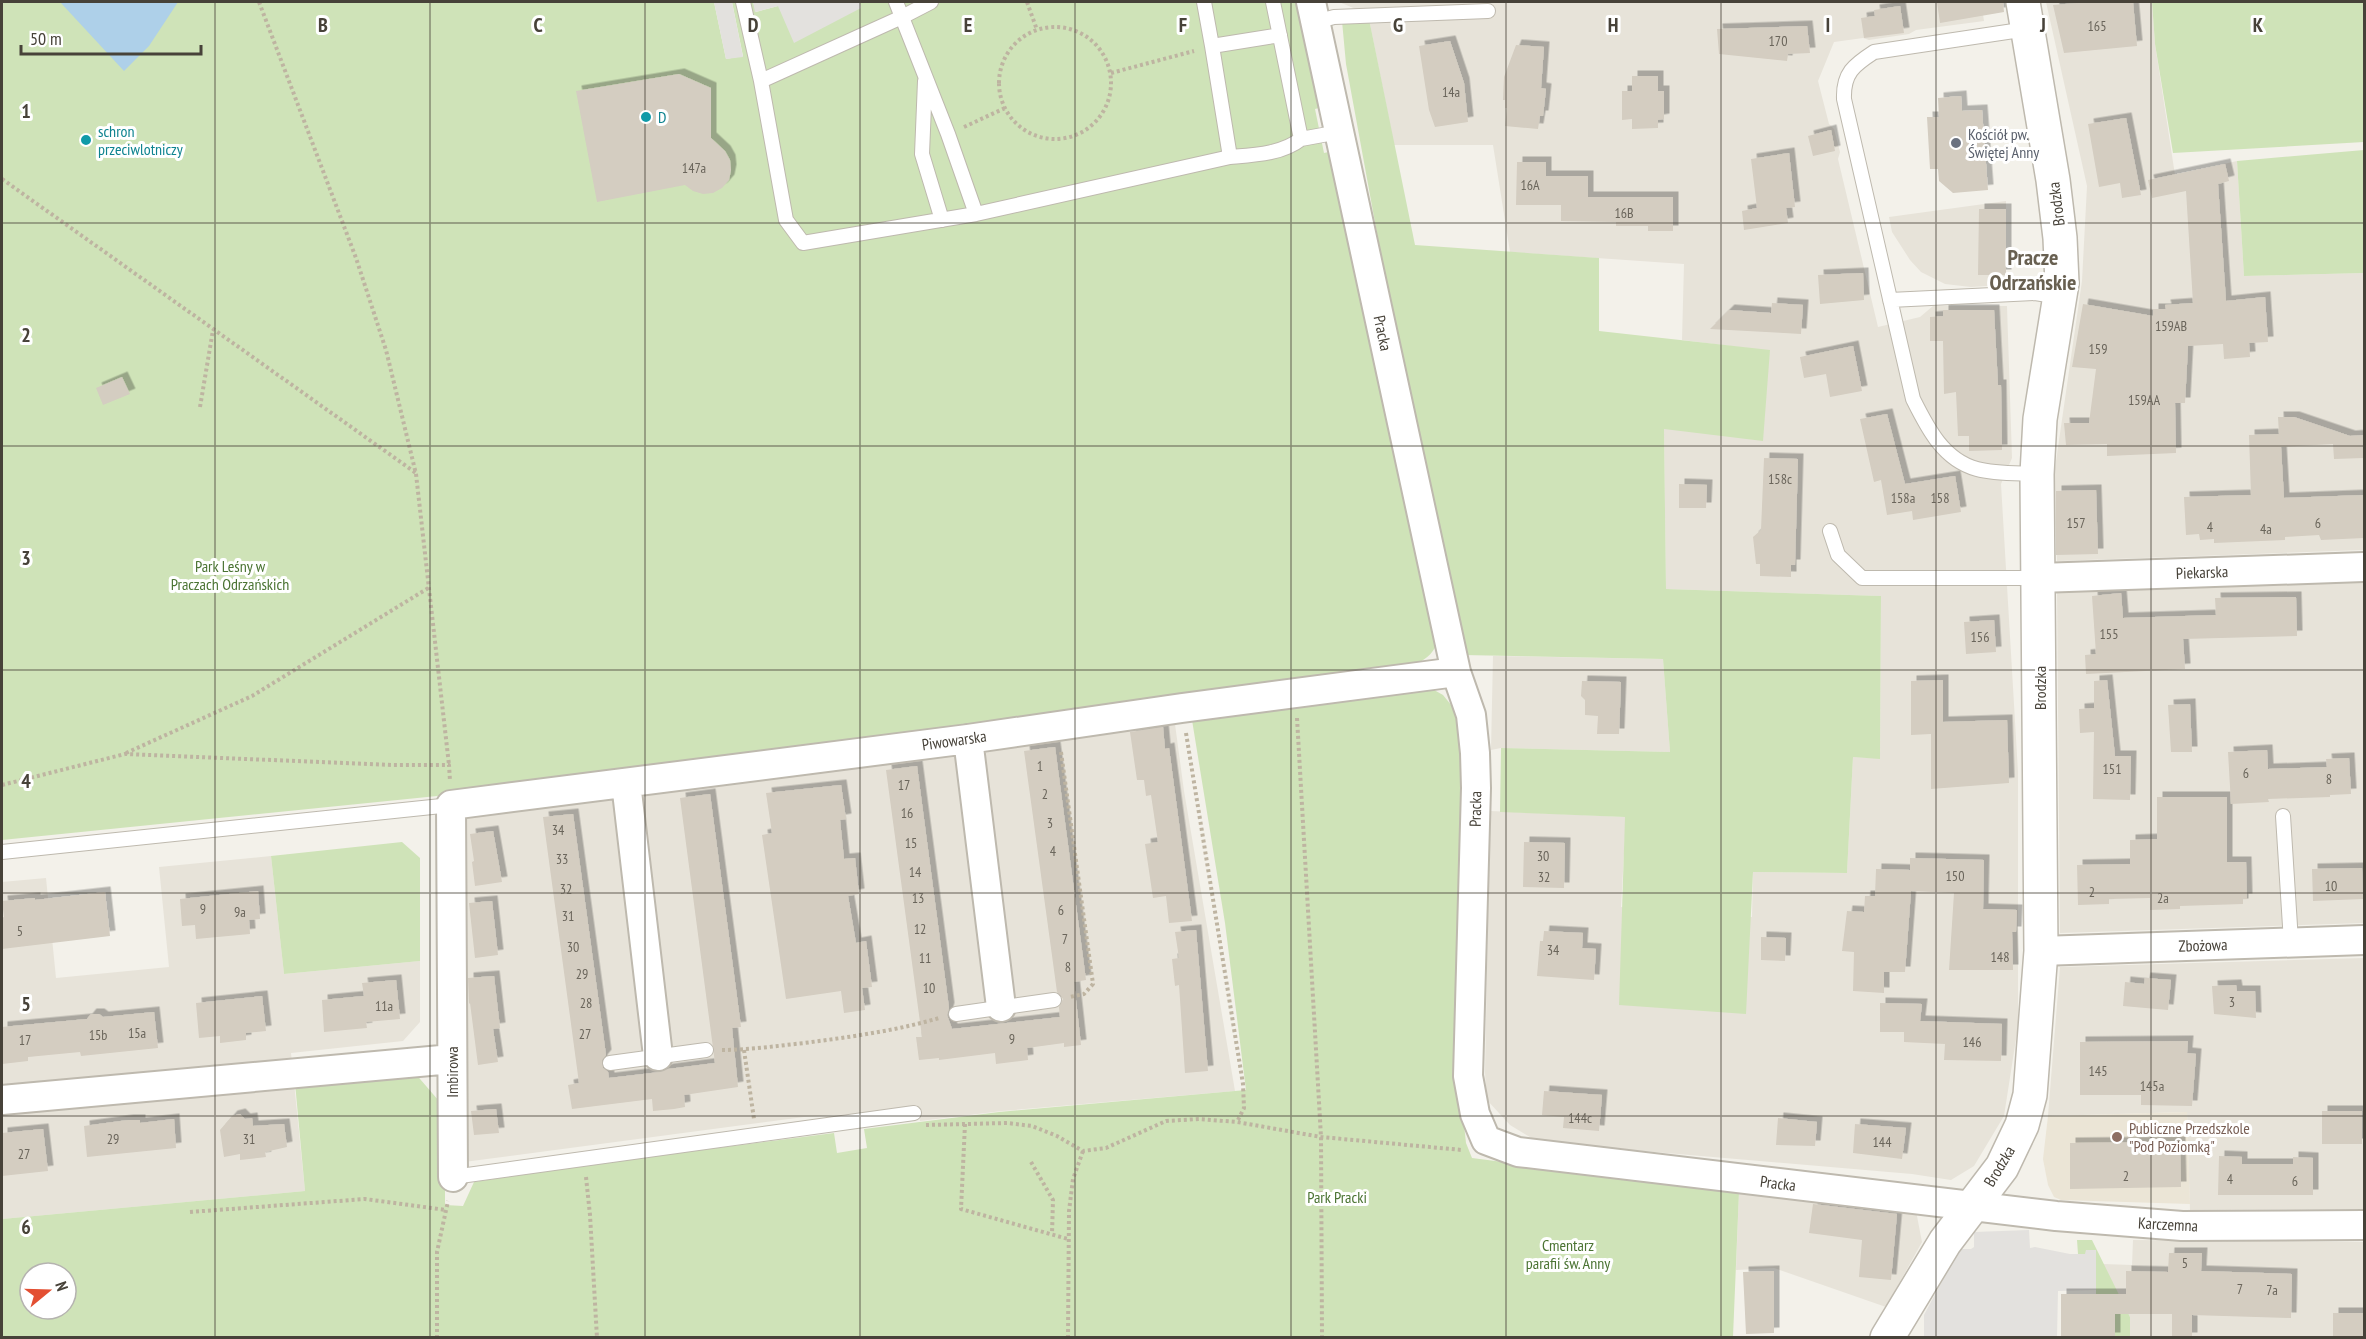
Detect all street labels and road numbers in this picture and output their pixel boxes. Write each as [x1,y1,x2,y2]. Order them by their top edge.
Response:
street label: Brodzka [2043,181,2069,227]
street label: Pracka [1369,313,1397,353]
street label: Piekarska [2176,561,2228,583]
street label: Brodzka [2030,666,2050,710]
street label: Piwowarska [920,726,988,754]
street label: Pracka [1465,791,1485,827]
street label: Zbożowa [2178,934,2228,956]
street label: Imbirowa [442,1046,462,1098]
street label: Brodzka [1979,1142,2019,1190]
street label: Pracka [1759,1171,1797,1195]
street label: Karczemna [2138,1212,2198,1236]

